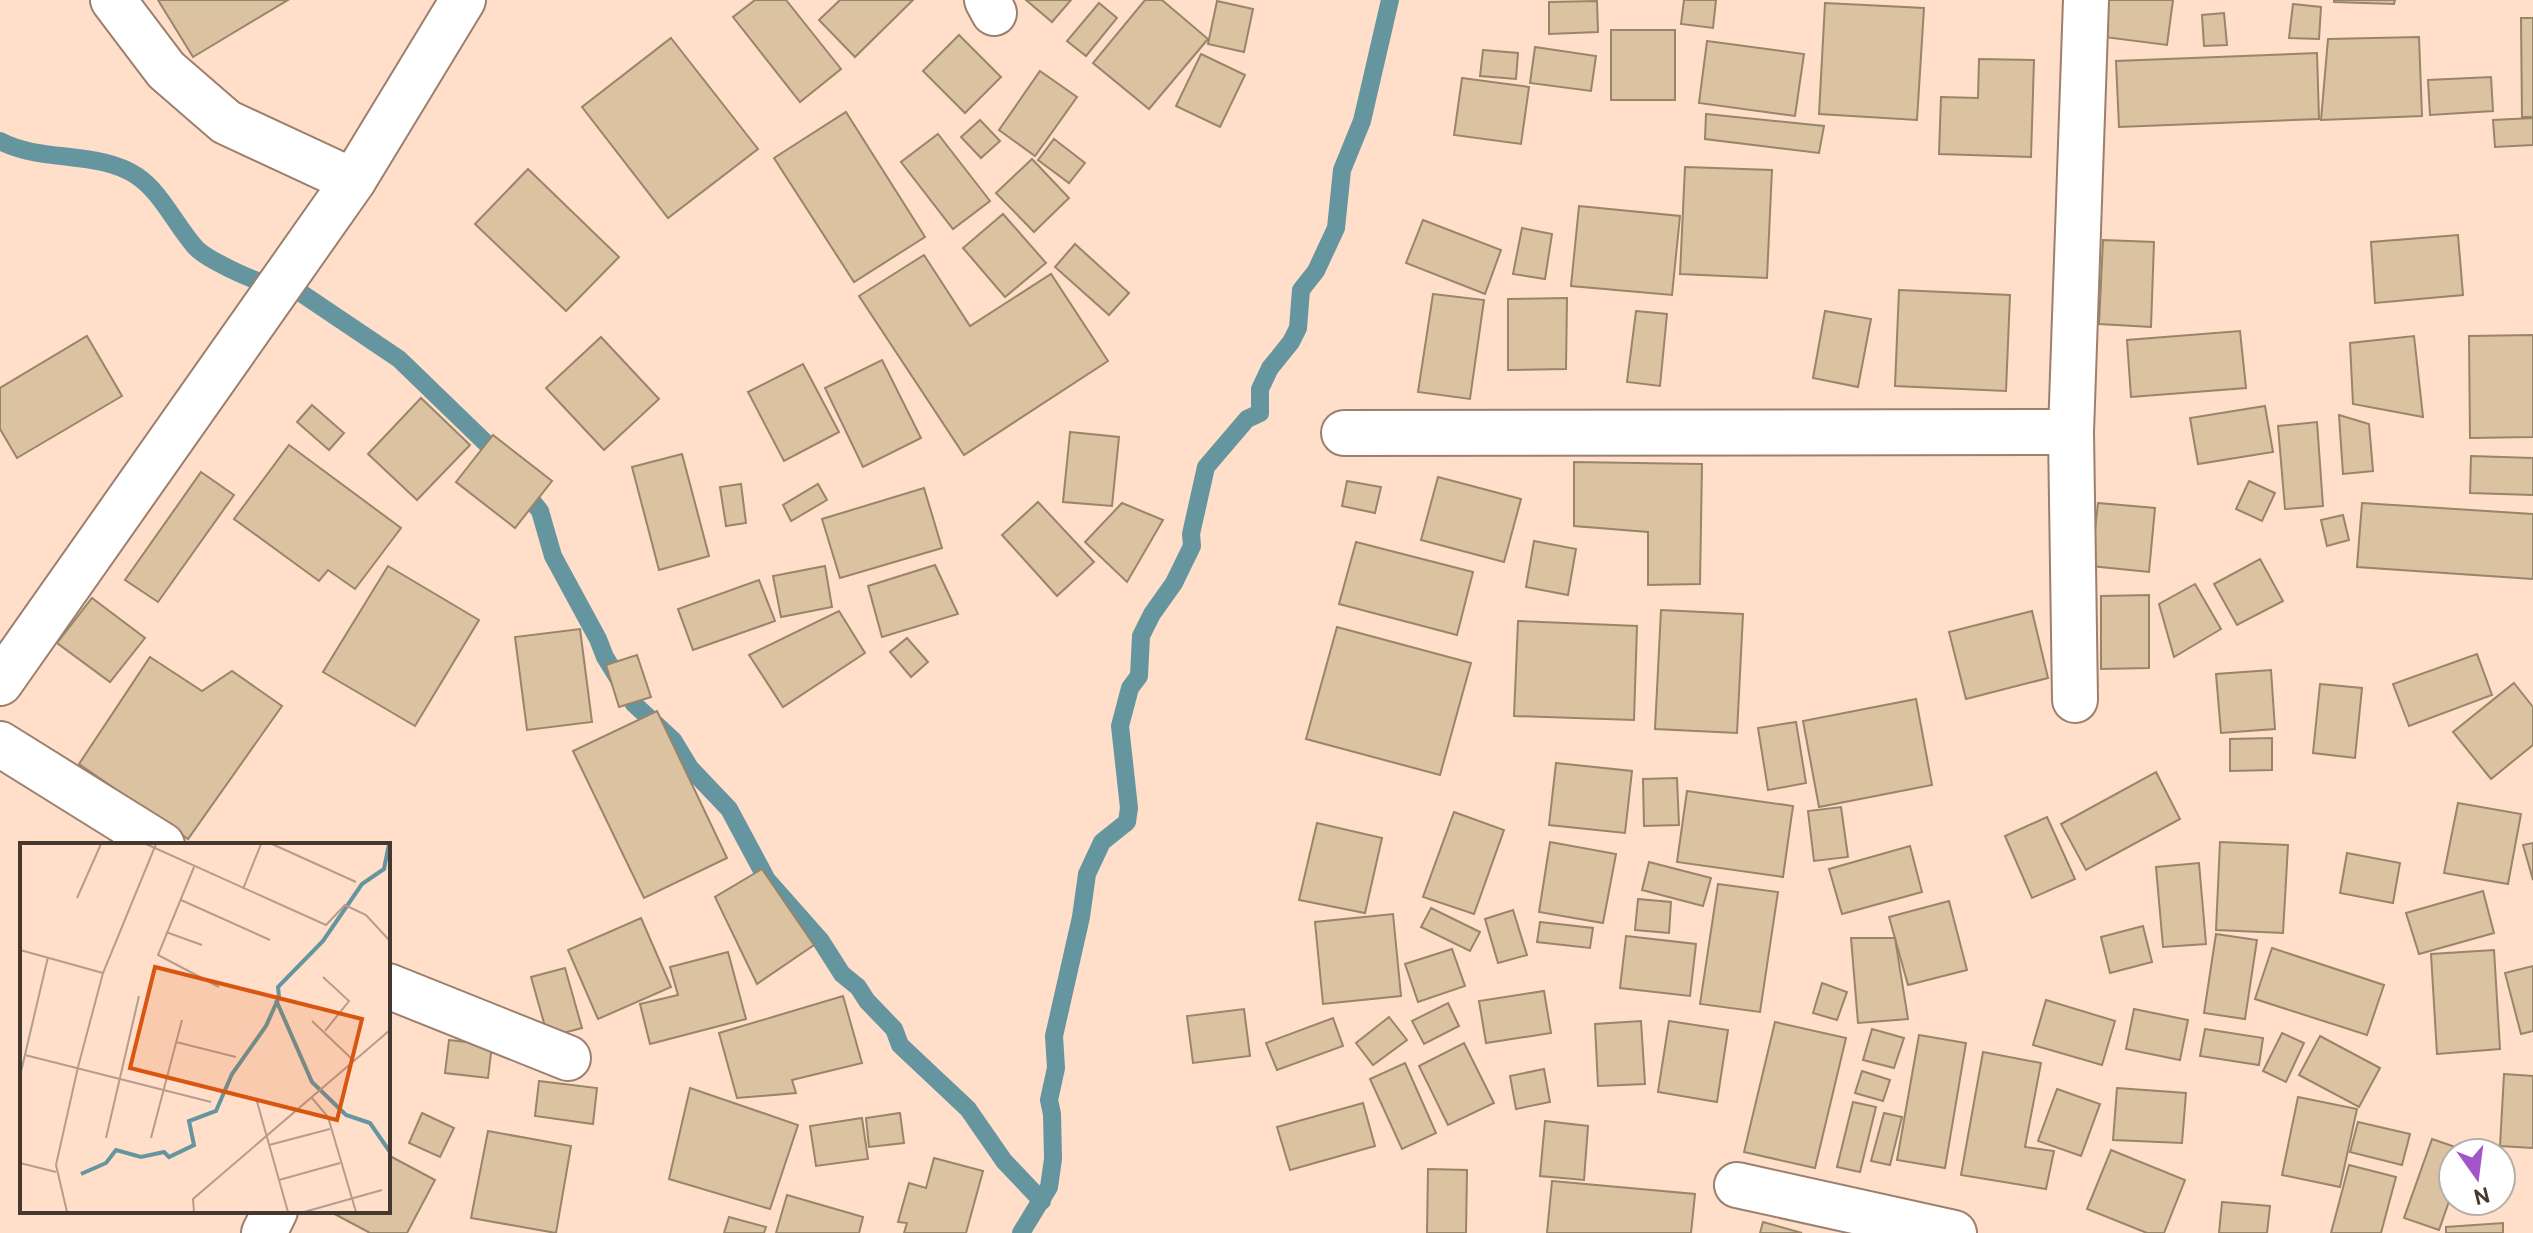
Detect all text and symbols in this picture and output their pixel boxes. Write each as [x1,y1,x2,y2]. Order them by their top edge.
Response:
inset map [20,843,390,1213]
north arrow [2437,1137,2517,1217]
text: N [2471,1181,2493,1211]

